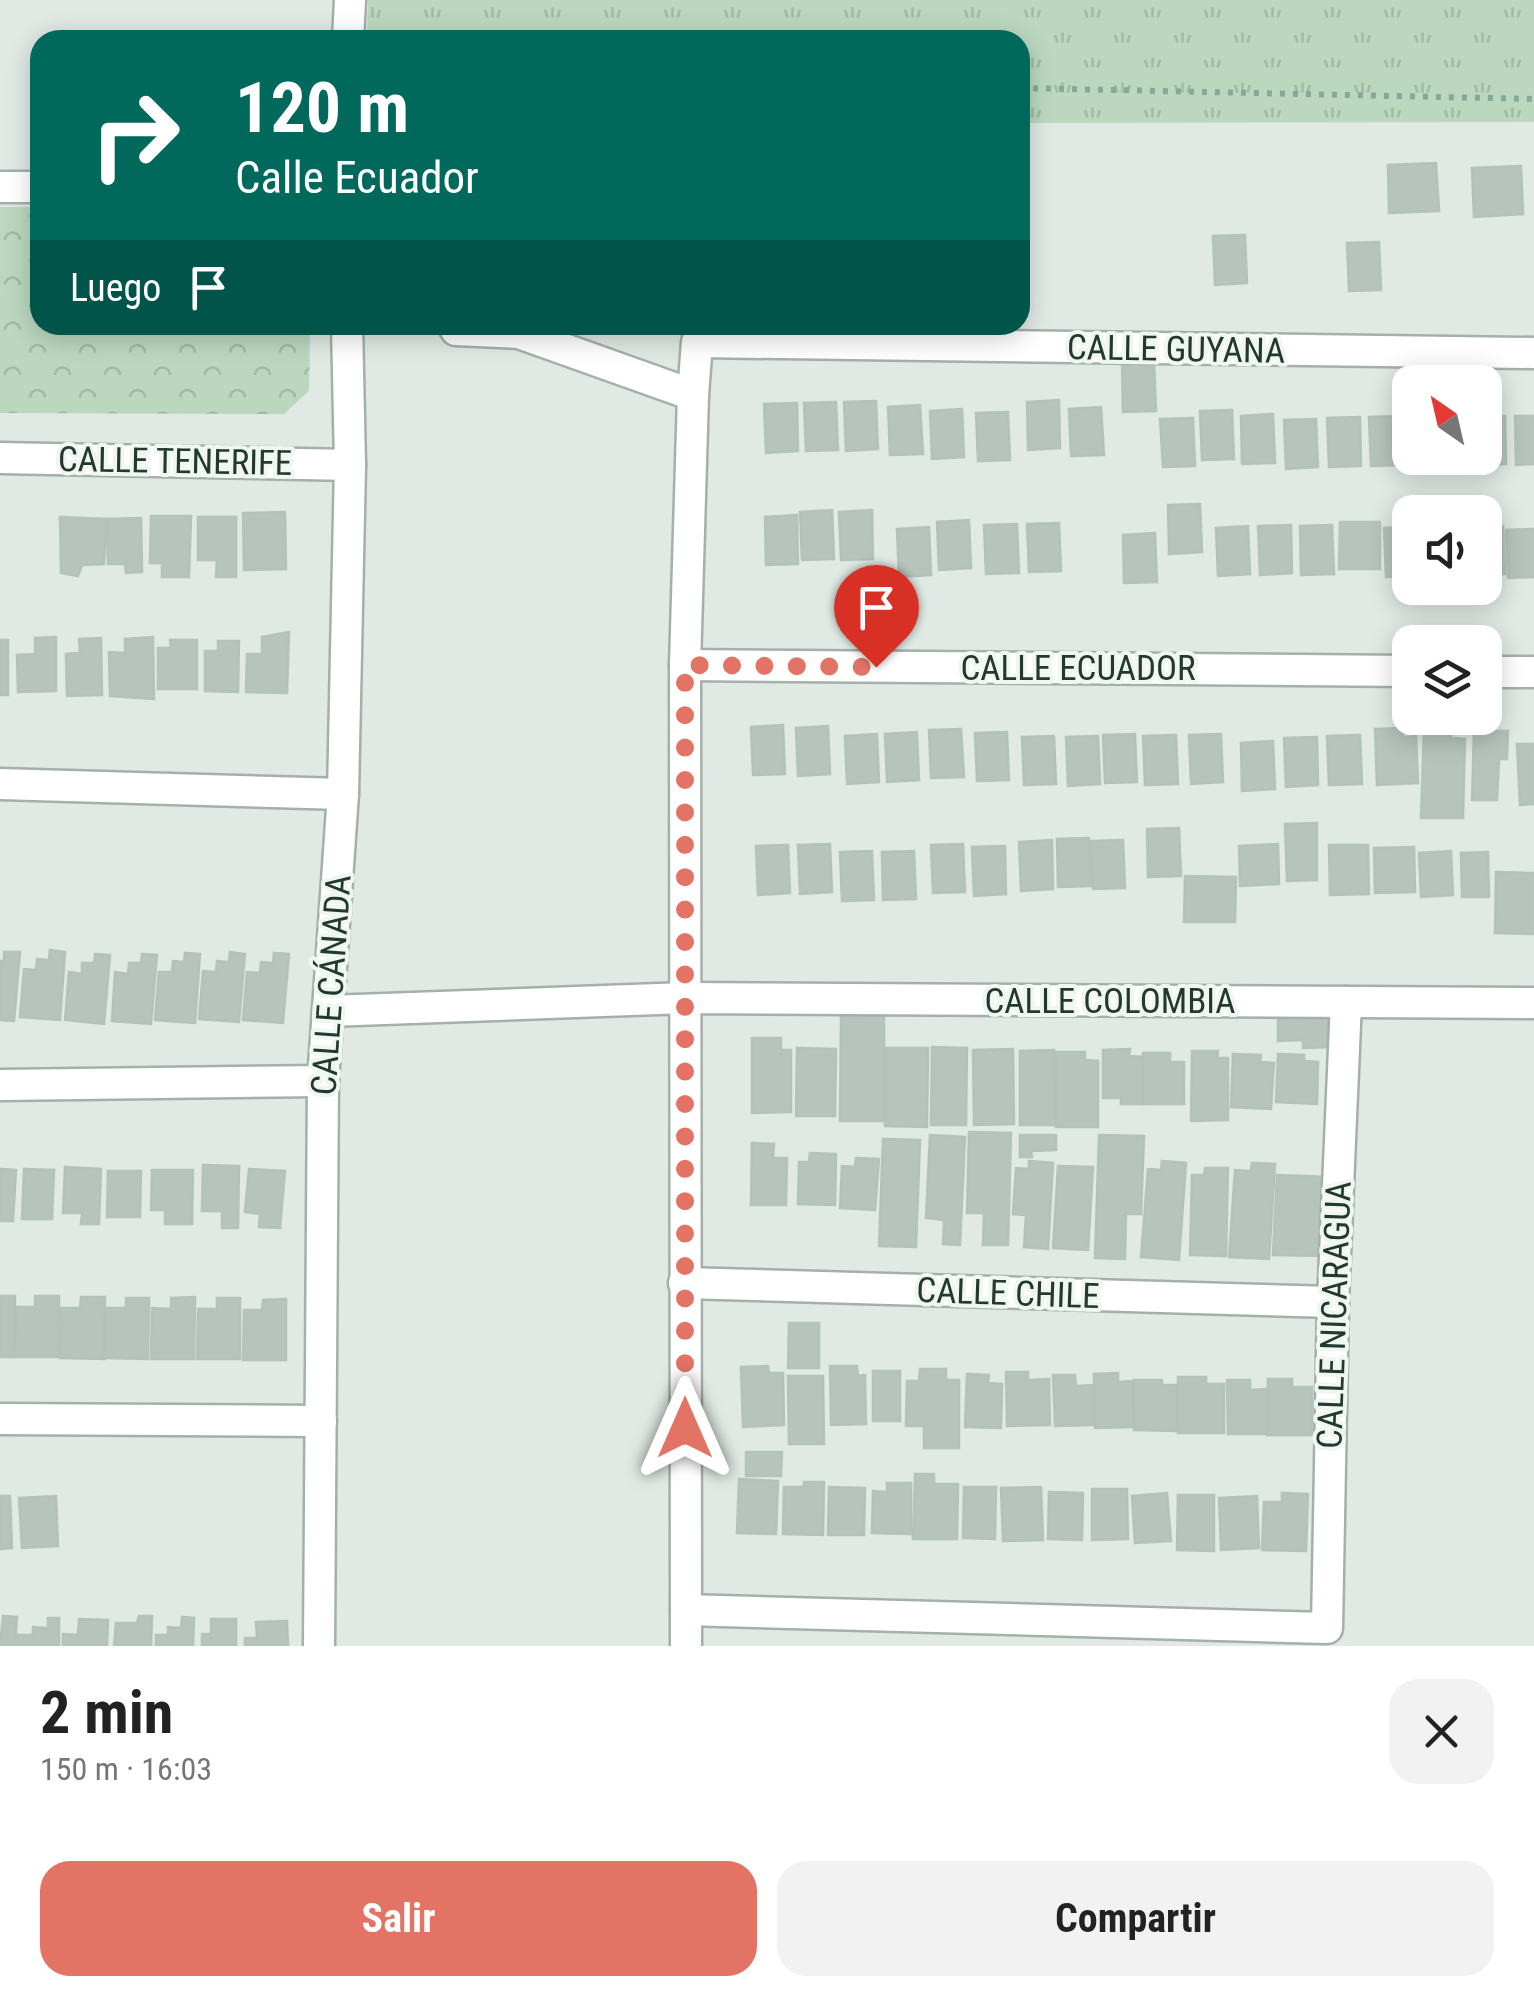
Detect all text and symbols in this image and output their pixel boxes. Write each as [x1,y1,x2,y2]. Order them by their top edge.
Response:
text: 120 m [235,67,409,149]
icon: right [70,70,200,200]
text: Calle Ecuador [235,151,479,204]
icon: arrive [181,260,236,315]
text: Luego [70,266,161,310]
street label: CALLE GUYANA [1067,327,1285,372]
north arrow [1392,365,1502,475]
map controls [1392,365,1502,735]
street label: CALLE TENERIFE [57,439,292,484]
button: sound [1392,495,1502,605]
pin [834,565,919,668]
icon: arrive [849,580,904,635]
button: layers [1392,625,1502,735]
street label: CALLE ECUADOR [960,648,1196,689]
street label: CALLE CÁNADA [303,873,360,1097]
street label: CALLE COLOMBIA [985,981,1235,1022]
street label: CALLE NICARAGUA [1309,1180,1360,1450]
street label: CALLE CHILE [916,1270,1100,1317]
position arrow [633,1376,737,1480]
text: 2 min [40,1677,173,1748]
button: close [1389,1679,1494,1784]
text: 150 m · 16:03 [40,1750,212,1788]
button: Salir [40,1861,757,1976]
button: Compartir [777,1861,1494,1976]

